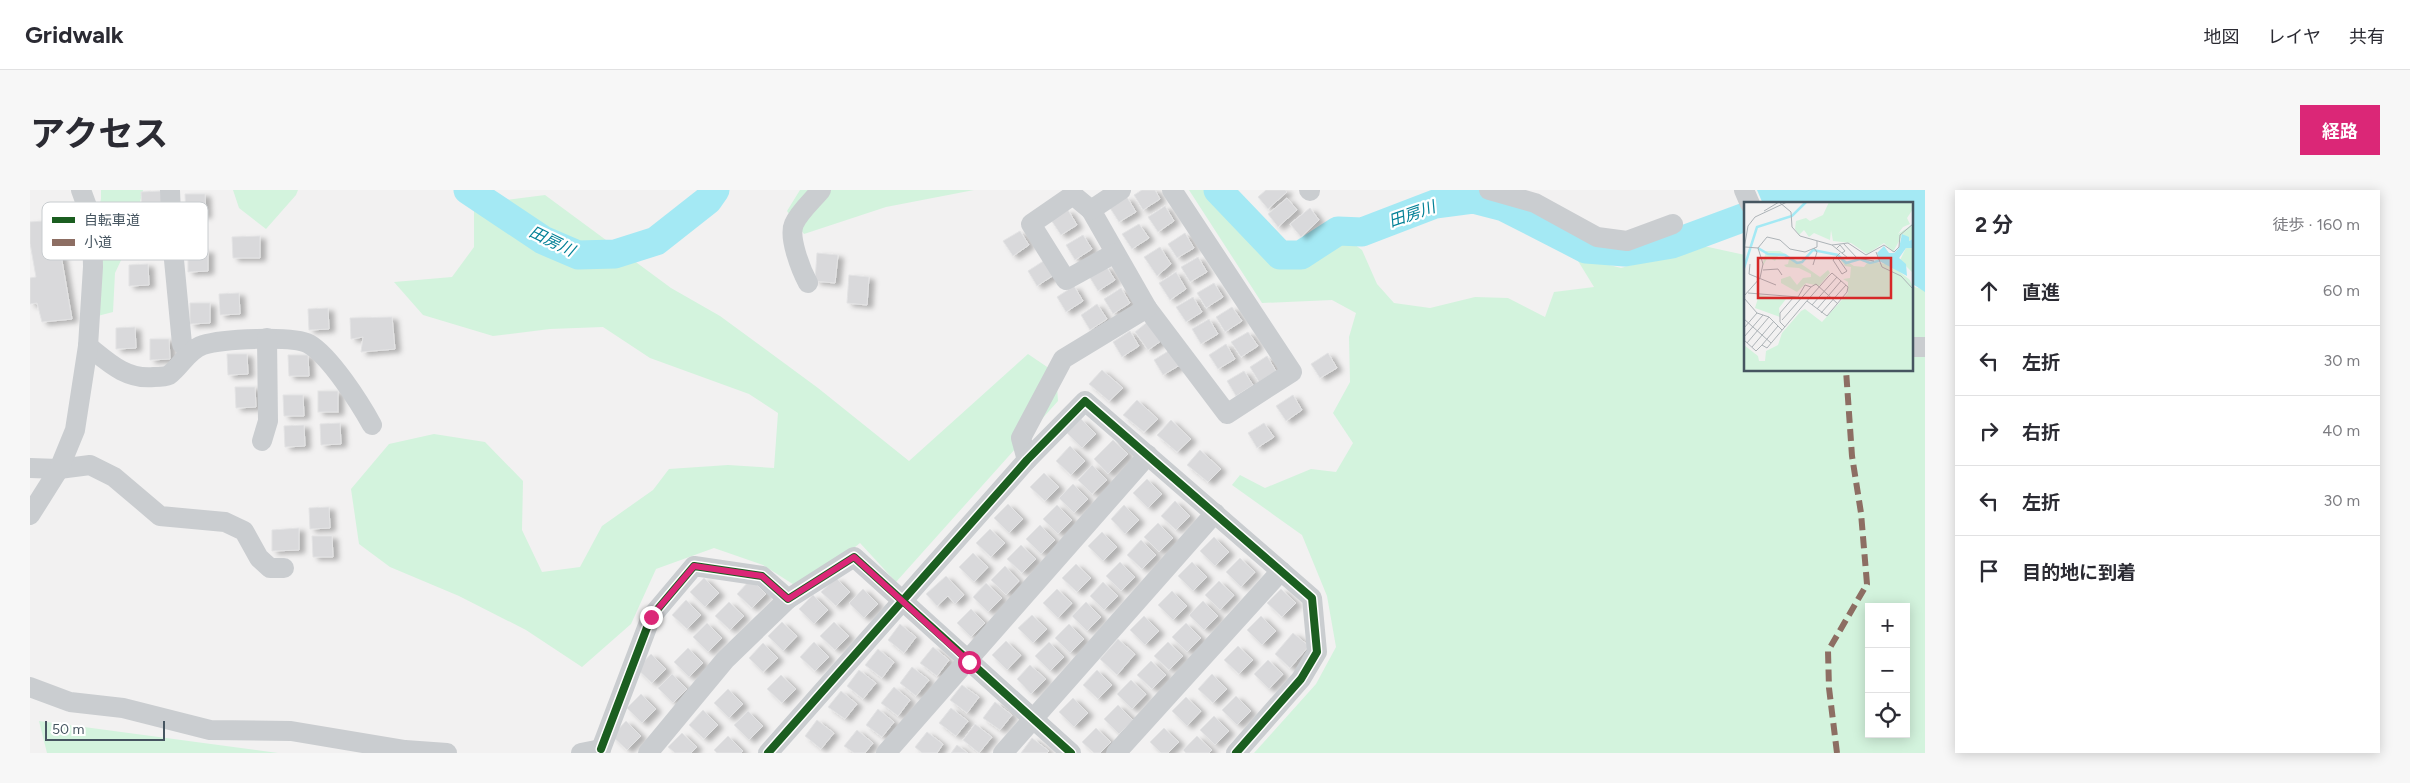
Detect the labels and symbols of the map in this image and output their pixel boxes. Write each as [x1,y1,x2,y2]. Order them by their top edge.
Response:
water label: 田房川 [1386,197,1440,231]
legend [42,202,208,260]
inset map [1744,202,1912,371]
text: 自転車道 [84,212,140,229]
water label: 田房川 [526,222,580,261]
text: 小道 [84,234,112,251]
route end [640,606,663,629]
route start [958,651,981,674]
scale bar [45,718,165,741]

